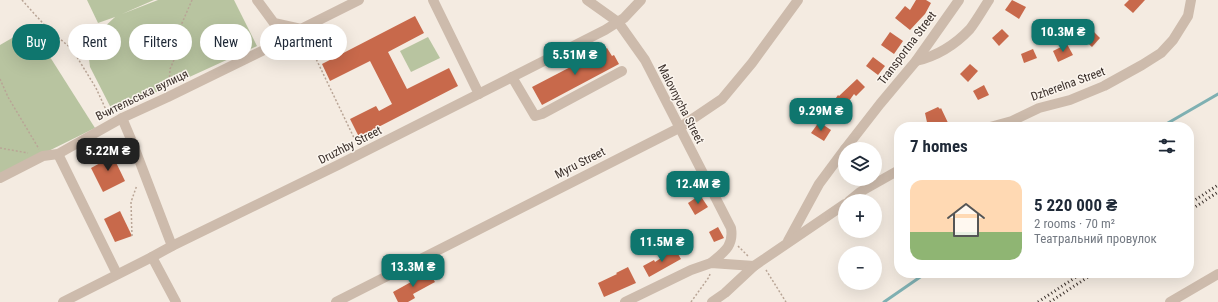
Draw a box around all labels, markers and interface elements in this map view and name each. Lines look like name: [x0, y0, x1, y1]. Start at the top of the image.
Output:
street label: Transportna Street: [875, 8, 939, 87]
pin: 10.3M ₴: [1026, 19, 1100, 53]
chip: Buy: [12, 24, 60, 60]
chip: Rent: [68, 24, 121, 60]
chip: Filters: [129, 24, 192, 60]
chip: New: [200, 24, 252, 60]
chip: Apartment: [260, 24, 347, 60]
text: 10.3M ₴: [1040, 24, 1086, 39]
pin: 5.51M ₴: [538, 42, 612, 76]
text: 5.51M ₴: [552, 47, 598, 62]
street label: Malovnycha Street: [655, 62, 707, 146]
street label: Dzherelna Street: [1029, 64, 1107, 104]
street label: Вчительська вулиця: [93, 67, 191, 123]
pin: 9.29M ₴: [784, 98, 858, 132]
text: 9.29M ₴: [798, 103, 844, 118]
street label: Druzhby Street: [316, 123, 384, 167]
icon: filters: [1156, 135, 1178, 157]
text: 7 homes: [910, 136, 968, 156]
pin: 5.22M ₴: [71, 138, 145, 172]
map controls: [838, 142, 882, 290]
button: layers: [838, 142, 882, 186]
text: 5.22M ₴: [85, 143, 131, 158]
street label: Myru Street: [553, 144, 608, 182]
pin: 12.4M ₴: [661, 171, 735, 205]
text: 12.4M ₴: [675, 176, 721, 191]
button: +: [838, 194, 882, 238]
text: 5 220 000 ₴: [1034, 195, 1117, 215]
icon: home: [942, 196, 990, 244]
text: 2 rooms · 70 m²: [1034, 216, 1115, 231]
pin: 11.5M ₴: [625, 229, 699, 263]
text: Театральний провулок: [1034, 231, 1157, 246]
text: 11.5M ₴: [639, 234, 685, 249]
button: −: [838, 246, 882, 290]
pin: 13.3M ₴: [376, 254, 450, 288]
text: 13.3M ₴: [390, 259, 436, 274]

